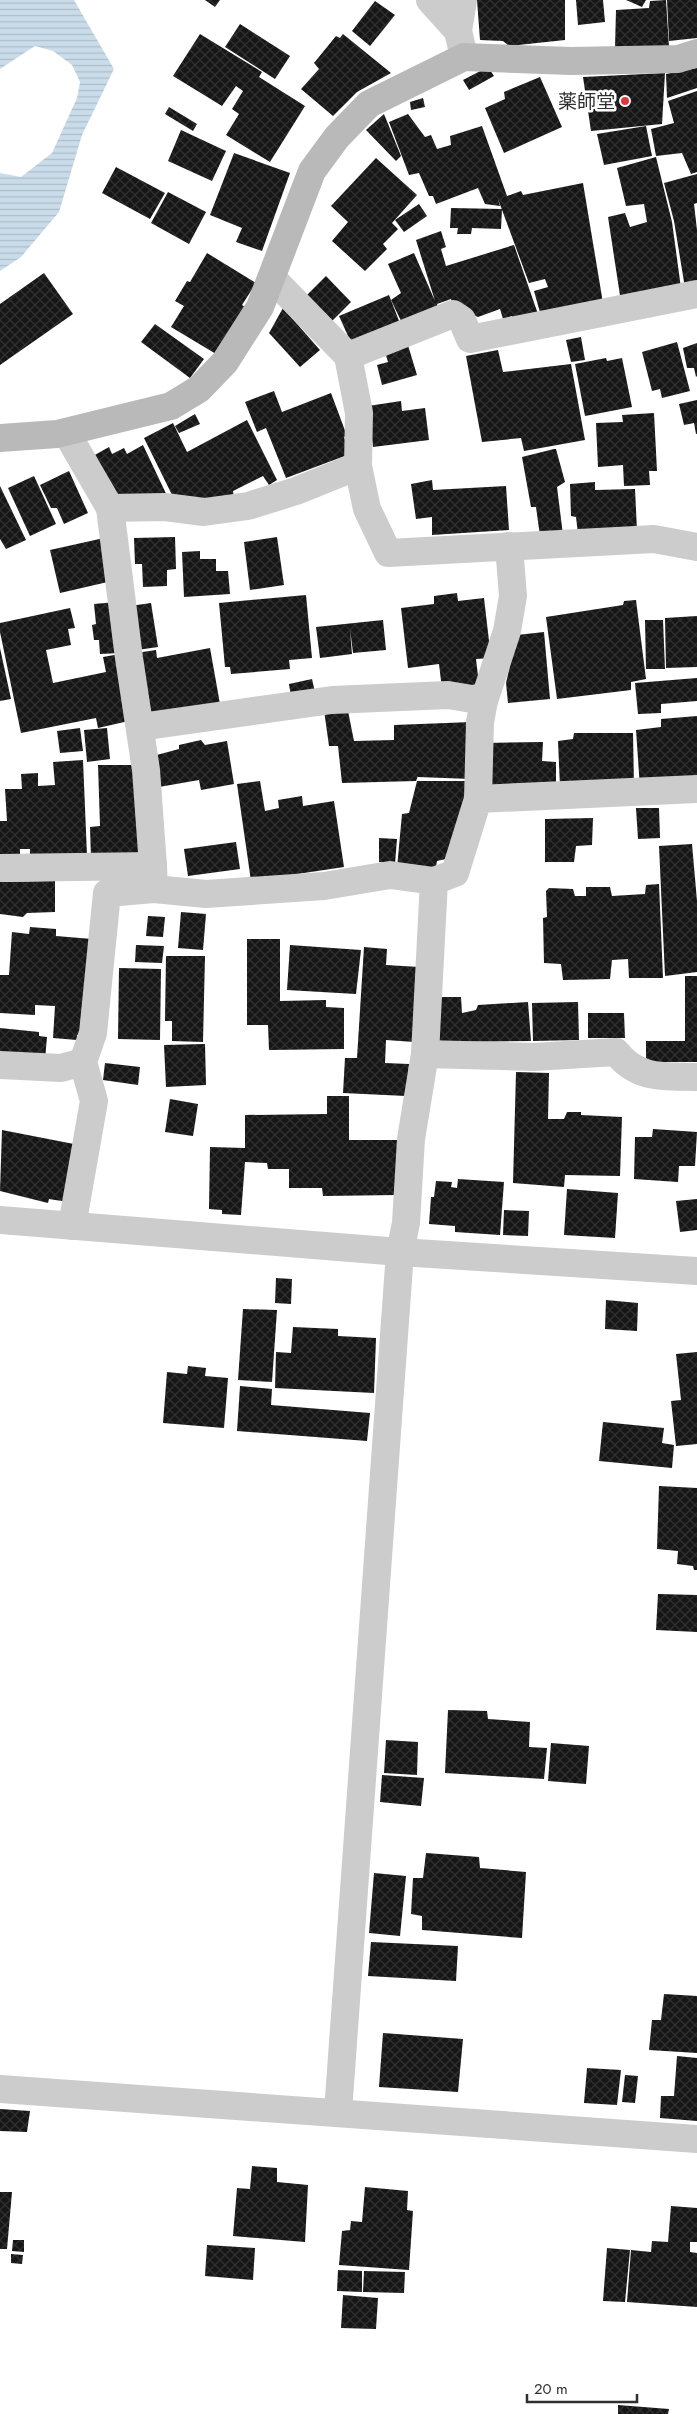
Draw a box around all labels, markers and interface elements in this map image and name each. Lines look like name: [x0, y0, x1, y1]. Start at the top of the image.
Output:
place label: 薬師堂: [558, 88, 615, 115]
marker: 薬師堂: [619, 95, 631, 107]
scale bar: [527, 2372, 637, 2404]
text: 20 m: [534, 2378, 568, 2400]

